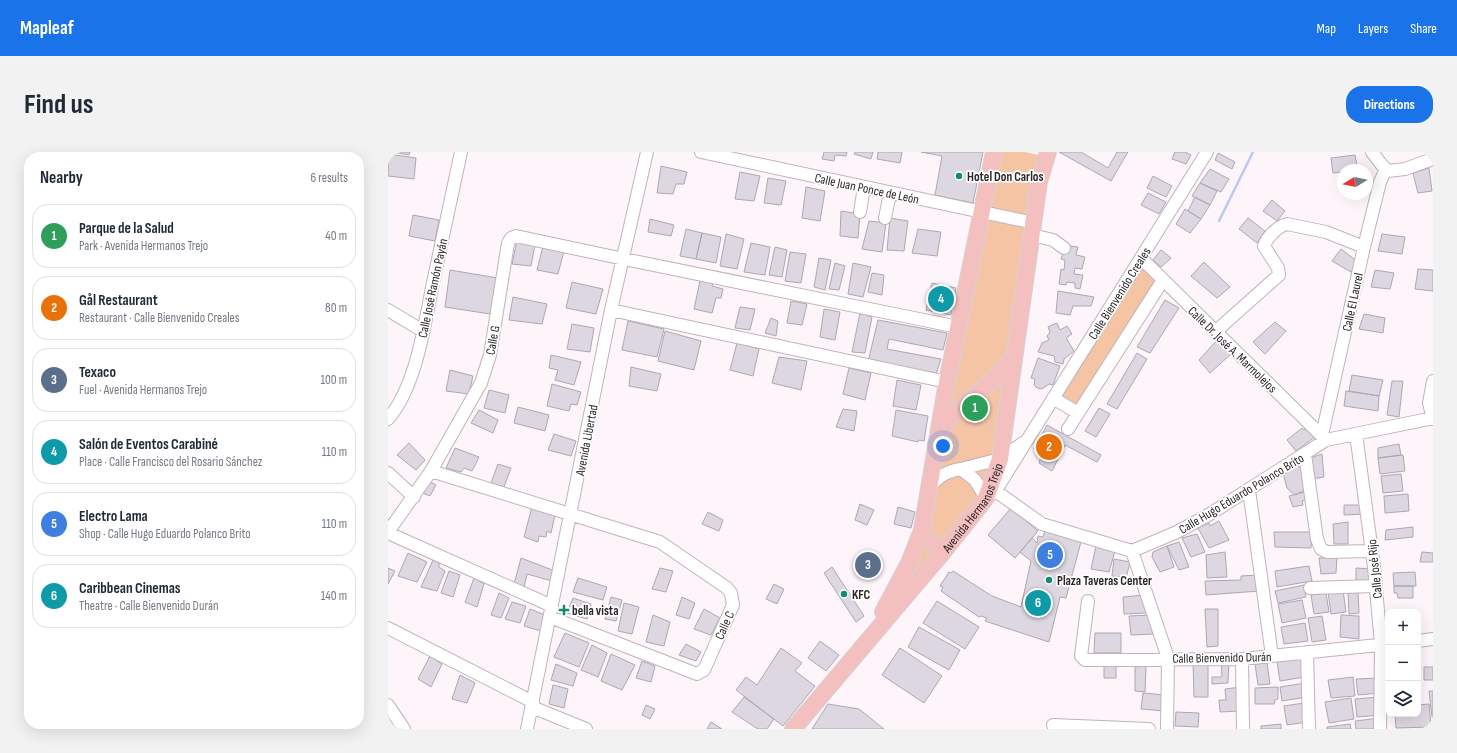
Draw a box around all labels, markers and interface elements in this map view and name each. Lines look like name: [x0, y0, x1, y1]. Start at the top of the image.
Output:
text: Mapleaf: [20, 17, 74, 40]
text: Map: [1316, 20, 1336, 37]
text: Layers: [1358, 20, 1388, 37]
text: Share: [1410, 20, 1437, 37]
button: Directions: [1346, 86, 1433, 123]
text: Find us: [24, 88, 93, 121]
north arrow: [1337, 164, 1373, 200]
text: Nearby: [40, 168, 83, 188]
place label: Hotel Don Carlos: [967, 169, 1043, 185]
text: 6 results: [310, 170, 348, 186]
street label: Calle Juan Ponce de León: [813, 170, 920, 208]
marker: Hotel Don Carlos: [954, 171, 964, 181]
text: Parque de la Salud: [79, 219, 174, 238]
text: 1: [51, 228, 57, 244]
text: 40 m: [325, 228, 347, 244]
street label: Calle José Ramón Payán: [415, 237, 451, 339]
text: Park · Avenida Hermanos Trejo: [79, 238, 208, 254]
street label: Calle Bienvenido Creales: [1085, 244, 1155, 343]
street label: Calle El Laurel: [1339, 271, 1367, 333]
pin: 4: [928, 284, 954, 314]
text: Gål Restaurant: [79, 291, 158, 310]
text: 2: [51, 300, 57, 316]
text: 80 m: [325, 300, 347, 316]
street label: Calle Dr. José A. Marmolejos: [1184, 303, 1280, 397]
text: Restaurant · Calle Bienvenido Creales: [79, 310, 239, 326]
street label: Calle G: [483, 324, 503, 356]
text: Texaco: [79, 363, 116, 382]
text: 3: [51, 372, 57, 388]
text: 100 m: [320, 372, 347, 388]
text: Fuel · Avenida Hermanos Trejo: [79, 382, 207, 398]
pin: 1: [962, 393, 988, 423]
street label: Avenida Libertad: [572, 403, 602, 478]
pin: 2: [1036, 432, 1062, 462]
text: Salón de Eventos Carabiné: [79, 435, 218, 454]
your location: [933, 436, 953, 456]
text: 4: [51, 444, 57, 460]
text: 110 m: [322, 444, 347, 460]
street label: Calle Hugo Eduardo Polanco Brito: [1176, 450, 1307, 538]
text: Place · Calle Francisco del Rosario Sánchez: [79, 454, 263, 470]
street label: Avenida Hermanos Trejo: [938, 461, 1007, 557]
text: Electro Lama: [79, 507, 148, 526]
text: 5: [51, 516, 57, 532]
text: 110 m: [322, 516, 347, 532]
text: Shop · Calle Hugo Eduardo Polanco Brito: [79, 526, 251, 542]
street label: Calle José Rijo: [1364, 539, 1386, 599]
pin: 5: [1037, 540, 1063, 570]
pin: 3: [855, 550, 881, 580]
place label: Plaza Taveras Center: [1057, 573, 1152, 589]
marker: Plaza Taveras Center: [1044, 575, 1054, 585]
text: Caribbean Cinemas: [79, 579, 181, 598]
place label: KFC: [852, 587, 871, 603]
text: 6: [51, 588, 57, 604]
text: 140 m: [321, 588, 347, 604]
pin: 6: [1025, 588, 1051, 618]
marker: KFC: [839, 589, 849, 599]
text: Theatre · Calle Bienvenido Durán: [79, 598, 219, 614]
place label: bella vista: [572, 603, 618, 619]
marker: bella vista: [559, 605, 569, 615]
street label: Calle C: [712, 609, 738, 642]
map controls: [1385, 609, 1421, 717]
button: +: [1385, 609, 1421, 645]
button: −: [1385, 645, 1421, 681]
street label: Calle Bienvenido Durán: [1172, 649, 1272, 667]
button: layers: [1385, 681, 1421, 717]

